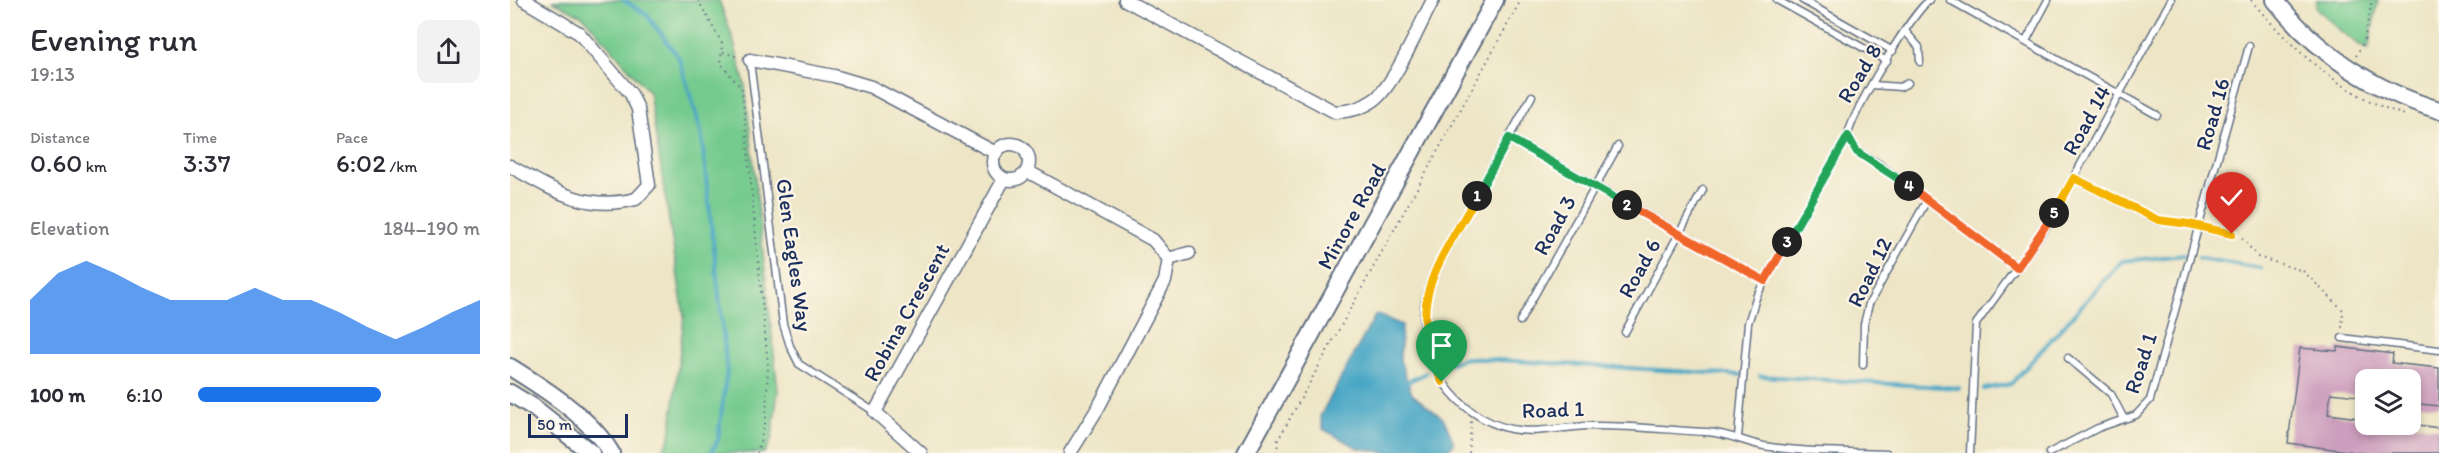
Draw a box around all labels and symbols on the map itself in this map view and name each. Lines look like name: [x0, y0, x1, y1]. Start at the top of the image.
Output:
street label: Road 8: [1831, 39, 1888, 108]
street label: Road 16: [2189, 75, 2236, 154]
street label: Road 14: [2056, 81, 2117, 160]
street label: Minore Road: [1311, 158, 1392, 274]
pin: 4: [1894, 171, 1924, 201]
pin: [2206, 172, 2257, 234]
street label: Glen Eagles Way: [770, 177, 819, 334]
pin: 1: [1462, 181, 1492, 211]
pin: 2: [1612, 190, 1642, 220]
street label: Road 3: [1527, 191, 1582, 260]
pin: 5: [2039, 198, 2069, 228]
pin: 3: [1772, 227, 1802, 257]
street label: Road 12: [1841, 233, 1898, 311]
street label: Road 6: [1612, 234, 1667, 303]
street label: Robina Crescent: [857, 238, 956, 386]
pin: [1416, 320, 1467, 382]
street label: Road 1: [2118, 329, 2163, 397]
street label: Road 1: [1521, 395, 1585, 424]
scale bar: [528, 411, 628, 438]

